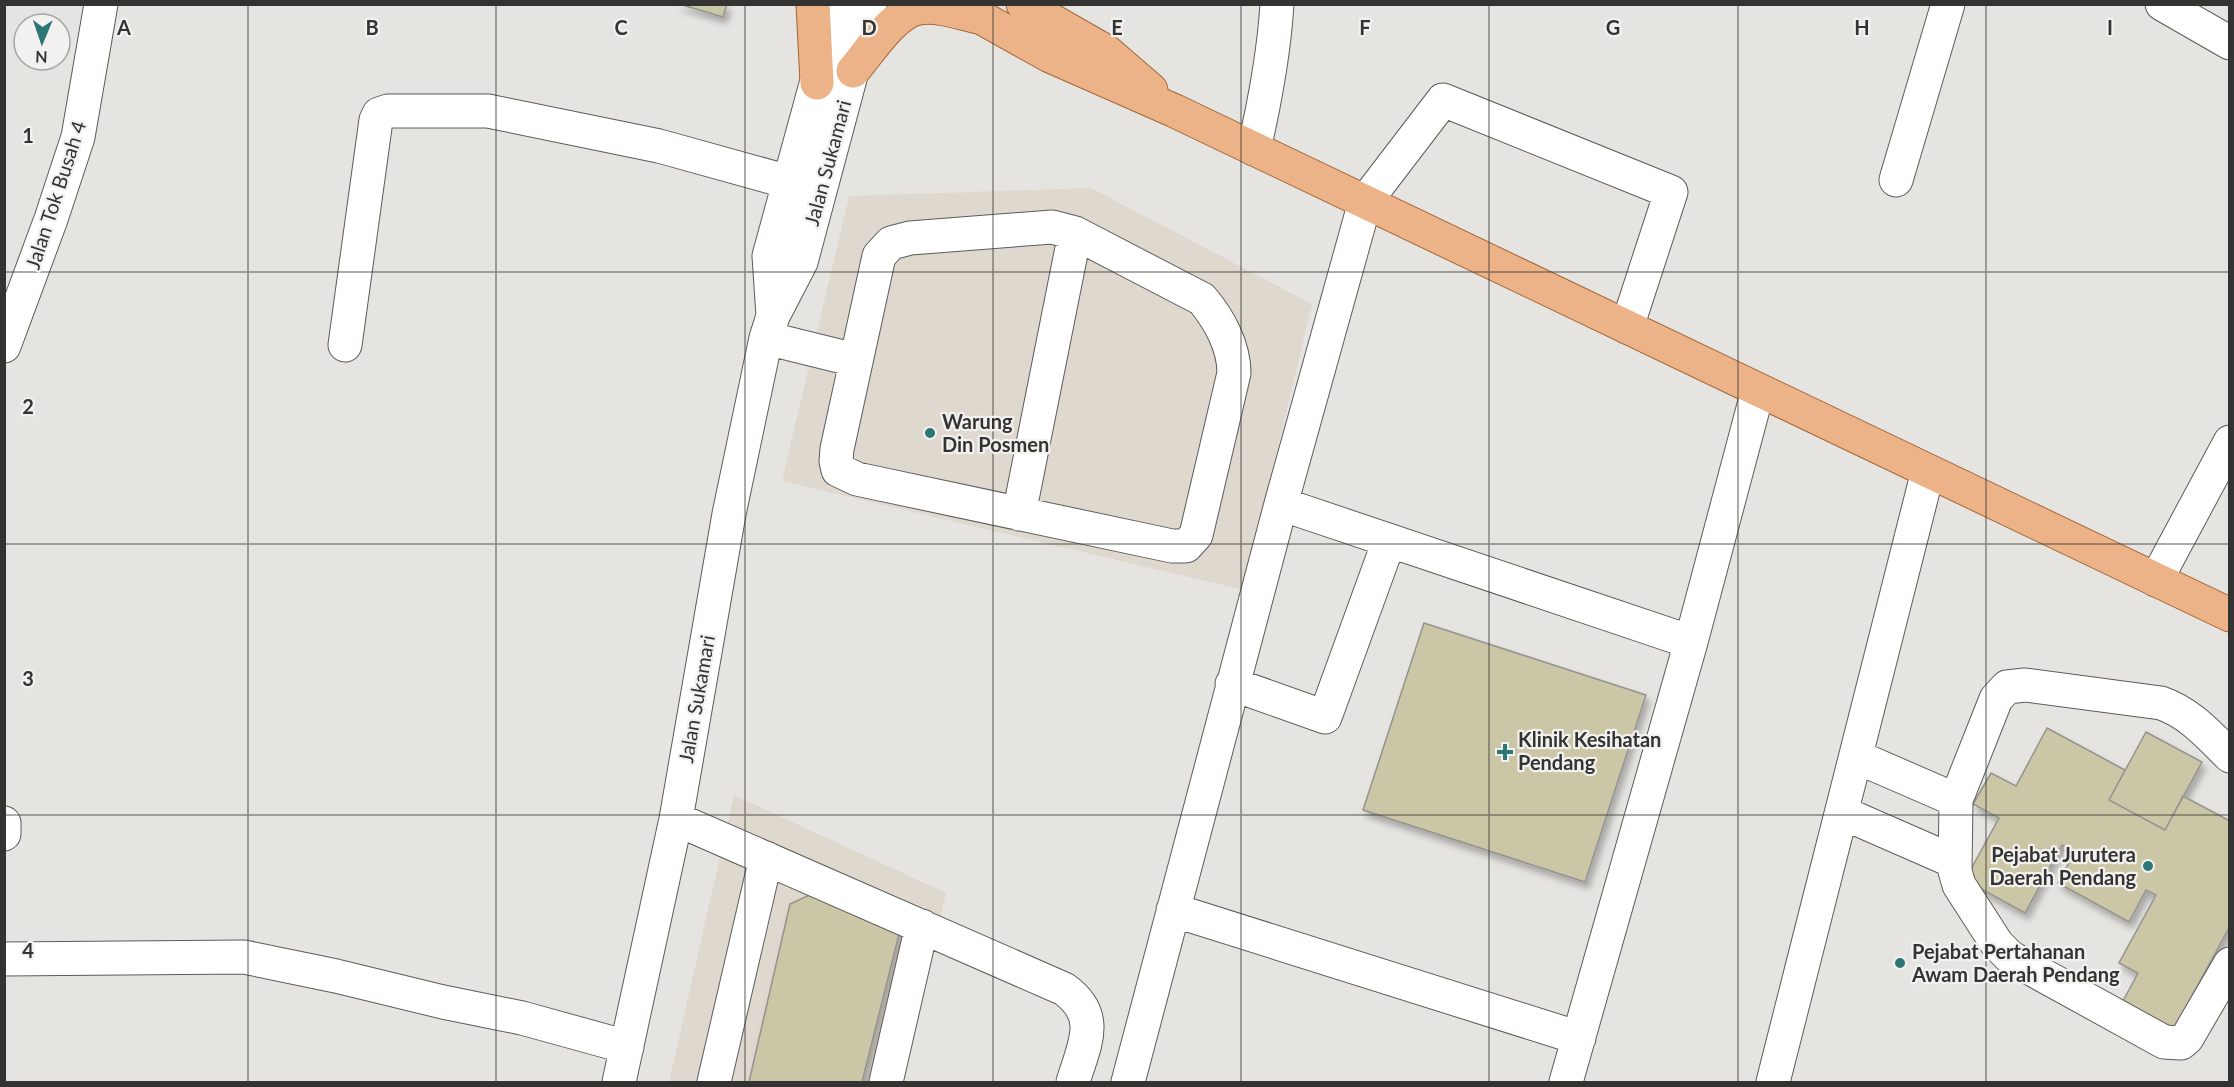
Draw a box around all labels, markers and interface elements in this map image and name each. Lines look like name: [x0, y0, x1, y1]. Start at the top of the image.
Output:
north arrow: [12, 12, 72, 72]
text: A: [116, 15, 131, 39]
text: B: [365, 15, 379, 39]
text: C: [614, 15, 628, 39]
text: D: [861, 15, 877, 39]
text: E: [1111, 15, 1123, 39]
text: F: [1359, 15, 1371, 39]
text: G: [1606, 15, 1620, 39]
text: H: [1854, 15, 1870, 39]
text: I: [2107, 15, 2113, 39]
text: N: [35, 48, 48, 67]
street label: Jalan Sukamari: [799, 97, 855, 228]
street label: Jalan Tok Busah 4: [20, 117, 90, 272]
text: 1: [22, 123, 34, 147]
text: 2: [22, 394, 34, 418]
place label: Warung Din Posmen: [942, 409, 1049, 456]
marker: Warung Din Posmen: [923, 426, 937, 440]
street label: Jalan Sukamari: [673, 633, 719, 765]
text: 3: [22, 666, 34, 690]
place label: Klinik Kesihatan Pendang: [1518, 727, 1661, 774]
marker: Klinik Kesihatan Pendang: [1496, 743, 1514, 761]
place label: Pejabat Jurutera Daerah Pendang: [1989, 842, 2136, 889]
marker: Pejabat Jurutera Daerah Pendang: [2141, 859, 2155, 873]
text: 4: [22, 938, 34, 962]
place label: Pejabat Pertahanan Awam Daerah Pendang: [1911, 939, 2120, 986]
marker: Pejabat Pertahanan Awam Daerah Pendang: [1893, 956, 1907, 970]

